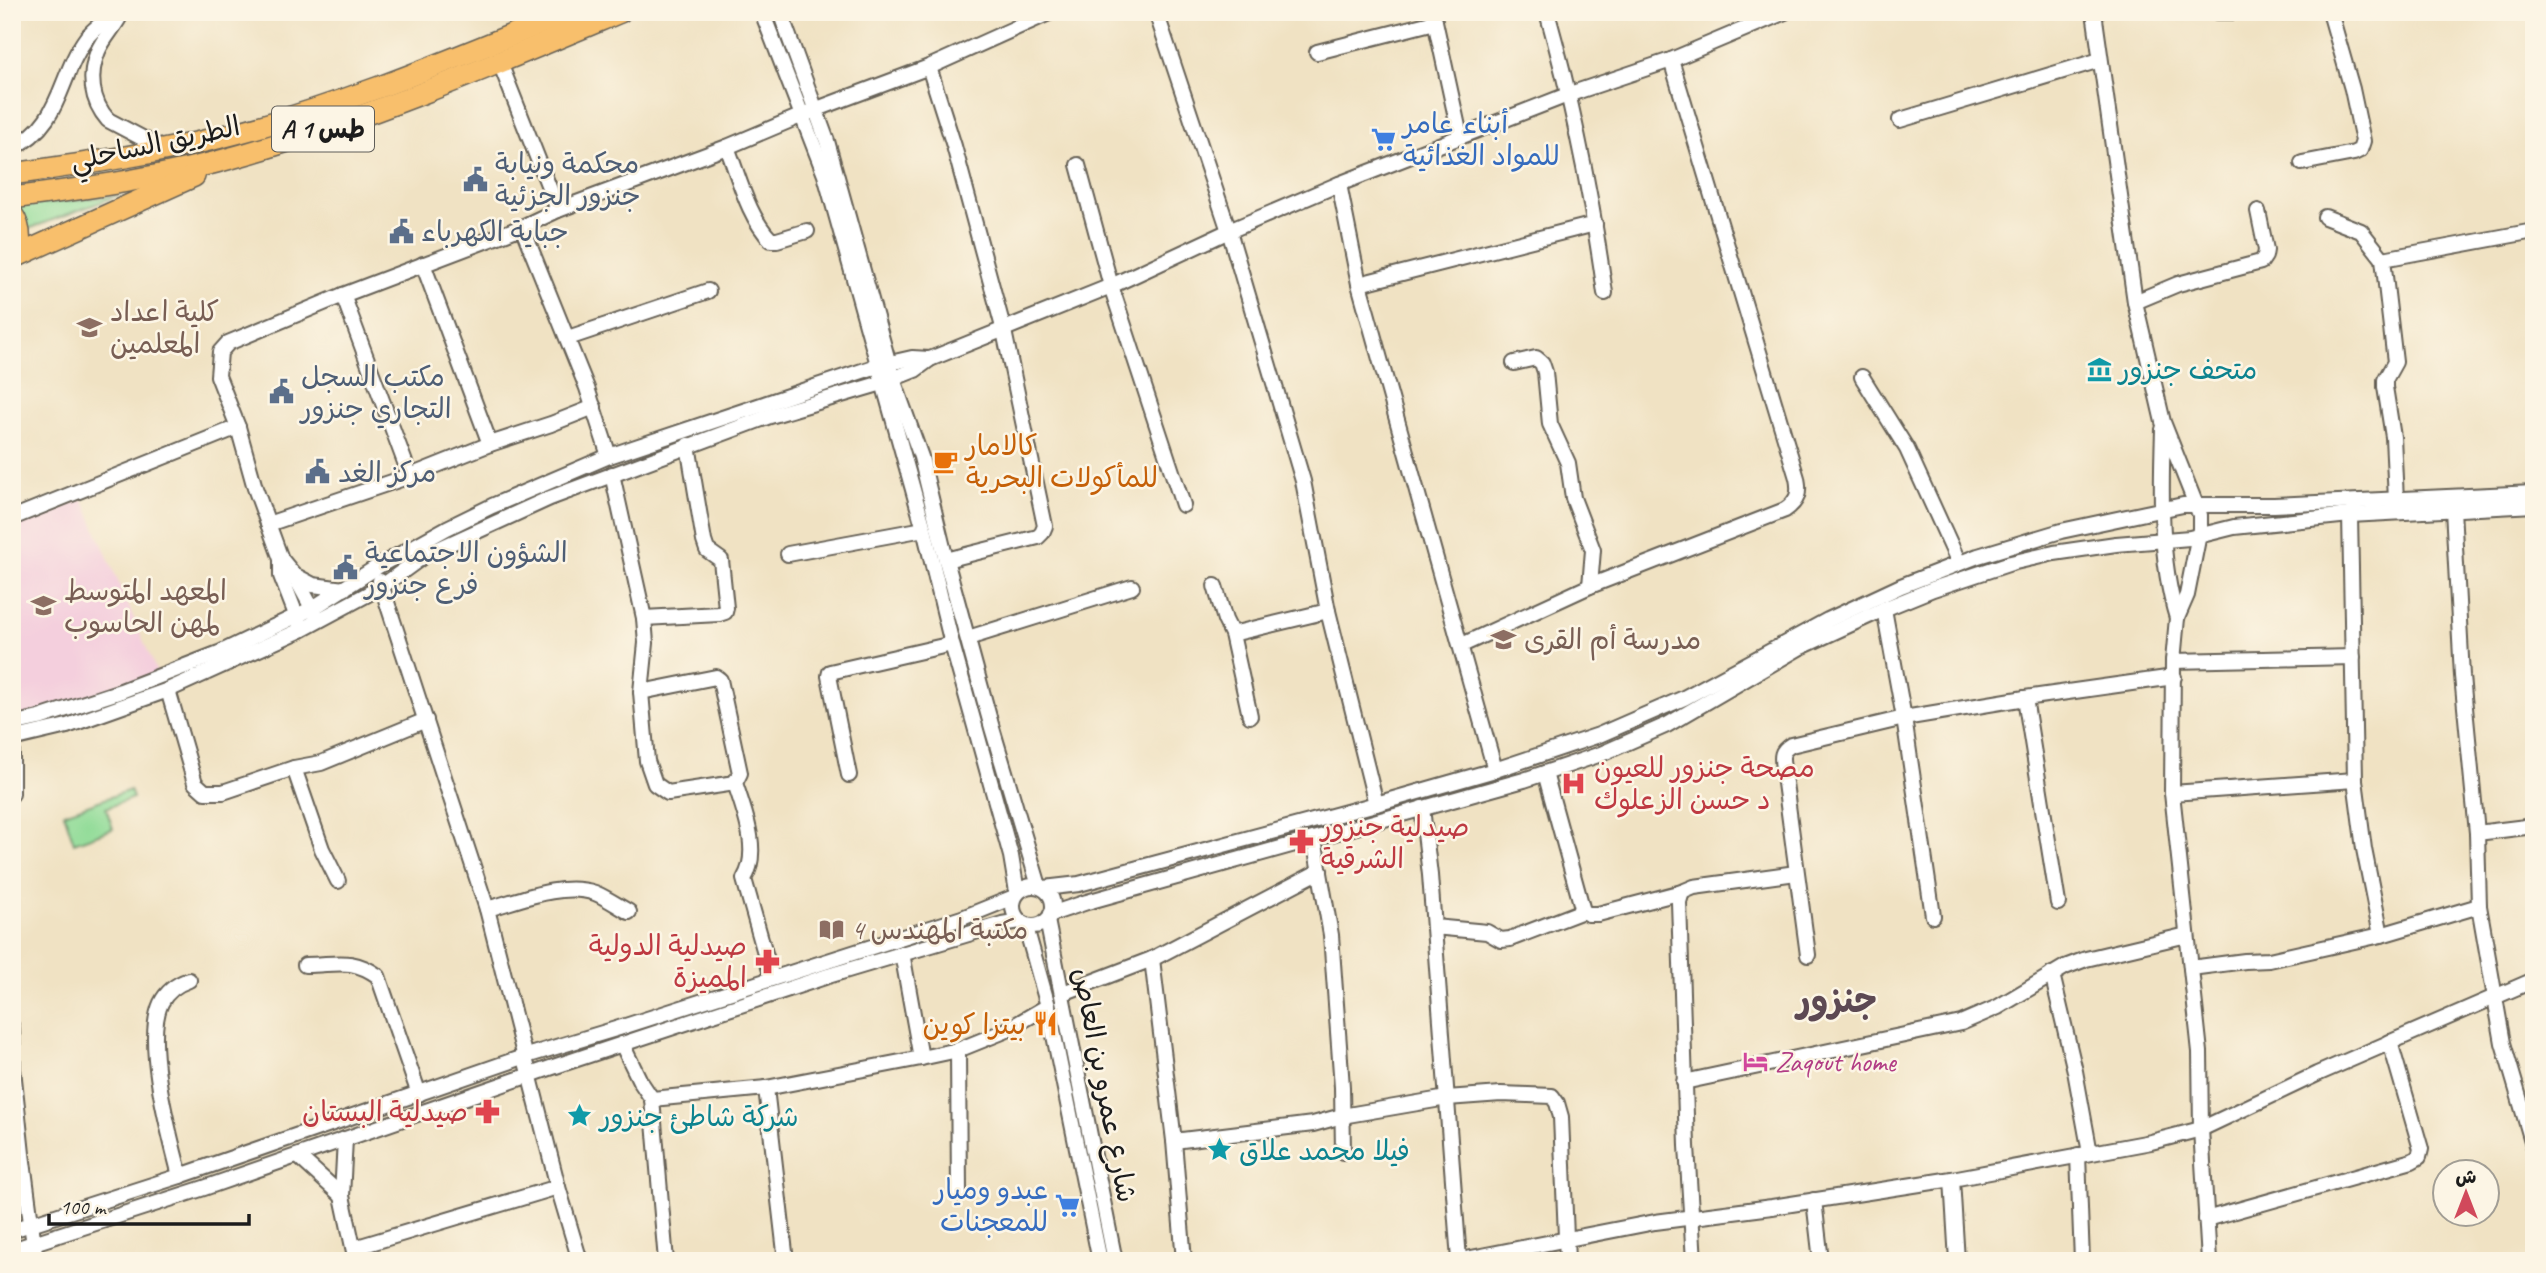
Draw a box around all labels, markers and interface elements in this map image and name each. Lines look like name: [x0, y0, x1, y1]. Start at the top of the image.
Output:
road number: A 1 طس: [272, 106, 374, 152]
place label: أبناء عامر للمواد الغذائية: [1401, 106, 1560, 173]
street label: الطريق الساحلي: [67, 108, 245, 185]
supermarket icon: أبناء عامر للمواد الغذائية: [1369, 125, 1397, 153]
place label: محكمة ونيابة جنزور الجزئية: [495, 146, 641, 213]
public building icon: محكمة ونيابة جنزور الجزئية: [461, 165, 489, 193]
place label: جباية الكهرباء: [421, 214, 569, 249]
public building icon: جباية الكهرباء: [387, 217, 415, 245]
place label: كلية اعداد المعلمين: [110, 294, 219, 361]
school or university icon: كلية اعداد المعلمين: [76, 313, 104, 341]
place label: متحف جنزور: [2117, 352, 2257, 387]
museum icon: متحف جنزور: [2085, 355, 2113, 383]
place label: مكتب السجل التجاري جنزور: [299, 359, 452, 429]
public building icon: مكتب السجل التجاري جنزور: [267, 378, 295, 406]
place label: كالامار للمأكولات البحرية: [964, 428, 1158, 495]
cafe icon: كالامار للمأكولات البحرية: [932, 447, 960, 475]
place label: مركز الغد: [338, 455, 436, 490]
public building icon: مركز الغد: [304, 458, 332, 486]
place label: الشؤون الاجتماعية فرع جنزور: [363, 535, 568, 604]
public building icon: الشؤون الاجتماعية فرع جنزور: [331, 554, 359, 582]
place label: المعهد المتوسط لمهن الحاسوب: [64, 573, 227, 640]
school or university icon: المعهد المتوسط لمهن الحاسوب: [30, 592, 58, 620]
place label: مدرسة أم القرى: [1524, 622, 1701, 661]
school or university icon: مدرسة أم القرى: [1490, 625, 1518, 653]
place label: مصحة جنزور للعيون د حسن الزعلوك: [1594, 750, 1815, 818]
hospital icon: مصحة جنزور للعيون د حسن الزعلوك: [1560, 769, 1588, 797]
place label: صيدلية جنزور الشرقية: [1319, 809, 1469, 876]
pharmacy icon: صيدلية جنزور الشرقية: [1287, 828, 1315, 856]
place label: مكتبة المهندس 4: [851, 912, 1028, 947]
library icon: مكتبة المهندس 4: [817, 915, 845, 943]
place label: صيدلية الدولية المميزة: [589, 928, 747, 995]
pharmacy icon: صيدلية الدولية المميزة: [753, 947, 781, 975]
street label: شارع عمرو بن العاص: [1063, 965, 1145, 1206]
district label: جنزور: [1794, 978, 1877, 1023]
place label: بيتزا كوين: [923, 1007, 1026, 1043]
restaurant icon: بيتزا كوين: [1032, 1010, 1060, 1038]
place label: Zaqout home: [1775, 1044, 1897, 1079]
hotel icon: Zaqout home: [1741, 1047, 1769, 1075]
place label: صيدلية البستان: [302, 1094, 468, 1129]
pharmacy icon: صيدلية البستان: [474, 1097, 502, 1125]
place label: شركة شاطئ جنزور: [598, 1099, 799, 1134]
place icon: شركة شاطئ جنزور: [566, 1102, 594, 1130]
place label: فيلا محمد علاق: [1239, 1133, 1410, 1168]
place icon: فيلا محمد علاق: [1205, 1136, 1233, 1164]
north arrow: [2430, 1158, 2500, 1228]
text: ش: [2456, 1165, 2477, 1189]
place label: عبدو وميار للمعجنات: [933, 1172, 1048, 1239]
scale bar: [49, 1182, 248, 1226]
supermarket icon: عبدو وميار للمعجنات: [1054, 1191, 1082, 1219]
text: 100 m: [60, 1194, 107, 1220]

